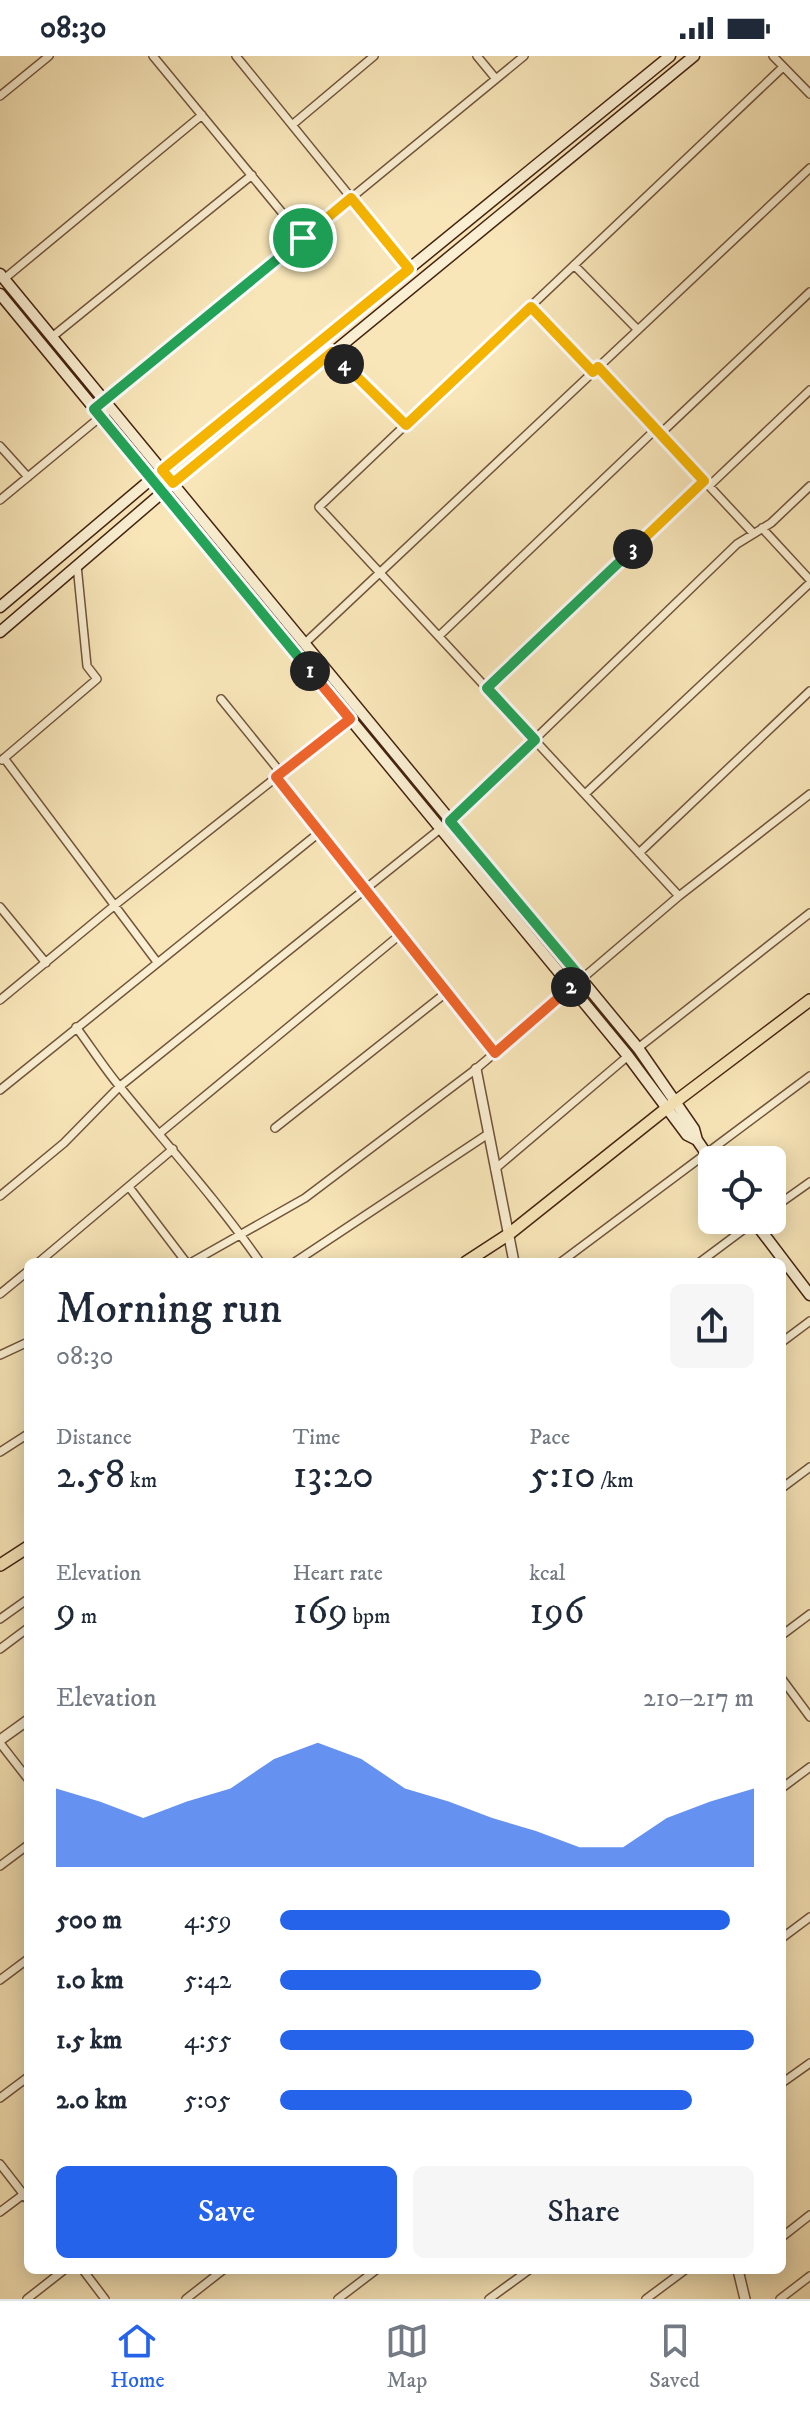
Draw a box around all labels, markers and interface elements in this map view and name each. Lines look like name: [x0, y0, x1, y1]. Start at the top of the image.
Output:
text: 08:30: [40, 10, 106, 47]
pin: [269, 204, 337, 272]
icon: arrive: [281, 216, 325, 260]
pin: 4: [324, 344, 364, 384]
text: 4: [338, 350, 350, 377]
pin: 3: [613, 529, 653, 569]
text: 3: [629, 535, 637, 562]
pin: 1: [290, 651, 330, 691]
text: 1: [306, 657, 314, 684]
pin: 2: [551, 967, 591, 1007]
text: 2: [566, 973, 576, 1000]
map controls: [698, 1146, 786, 1234]
button: locate: [698, 1146, 786, 1234]
text: Morning run: [56, 1282, 282, 1337]
button: share: [670, 1284, 754, 1368]
text: 08:30: [56, 1340, 113, 1373]
text: Distance: [56, 1424, 132, 1451]
text: Time: [293, 1424, 340, 1451]
text: Pace: [529, 1424, 570, 1451]
text: 2.58: [56, 1451, 125, 1501]
text: 13:20: [293, 1451, 374, 1501]
text: 5:10: [529, 1451, 596, 1501]
text: km: [125, 1467, 157, 1494]
text: /km: [596, 1467, 634, 1494]
text: Elevation: [56, 1560, 141, 1587]
text: Heart rate: [293, 1560, 383, 1587]
text: kcal: [529, 1560, 565, 1587]
text: 9: [56, 1587, 76, 1637]
text: 169: [293, 1587, 348, 1637]
text: 196: [529, 1587, 585, 1637]
text: m: [76, 1603, 97, 1630]
text: bpm: [348, 1603, 391, 1630]
text: Elevation: [56, 1682, 157, 1715]
text: 210–217 m: [643, 1682, 754, 1715]
text: 500 m: [56, 1904, 122, 1937]
text: 4:59: [184, 1904, 232, 1937]
text: 1.0 km: [56, 1964, 124, 1997]
text: 5:42: [184, 1964, 231, 1997]
text: 1.5 km: [56, 2024, 122, 2057]
text: 4:55: [184, 2024, 232, 2057]
text: 2.0 km: [56, 2084, 127, 2117]
text: 5:05: [184, 2084, 231, 2117]
button: Save: [56, 2166, 397, 2258]
button: Share: [413, 2166, 754, 2258]
tab: Home: [110, 2319, 165, 2394]
tab: Map: [385, 2319, 429, 2394]
tab: Saved: [649, 2319, 700, 2394]

